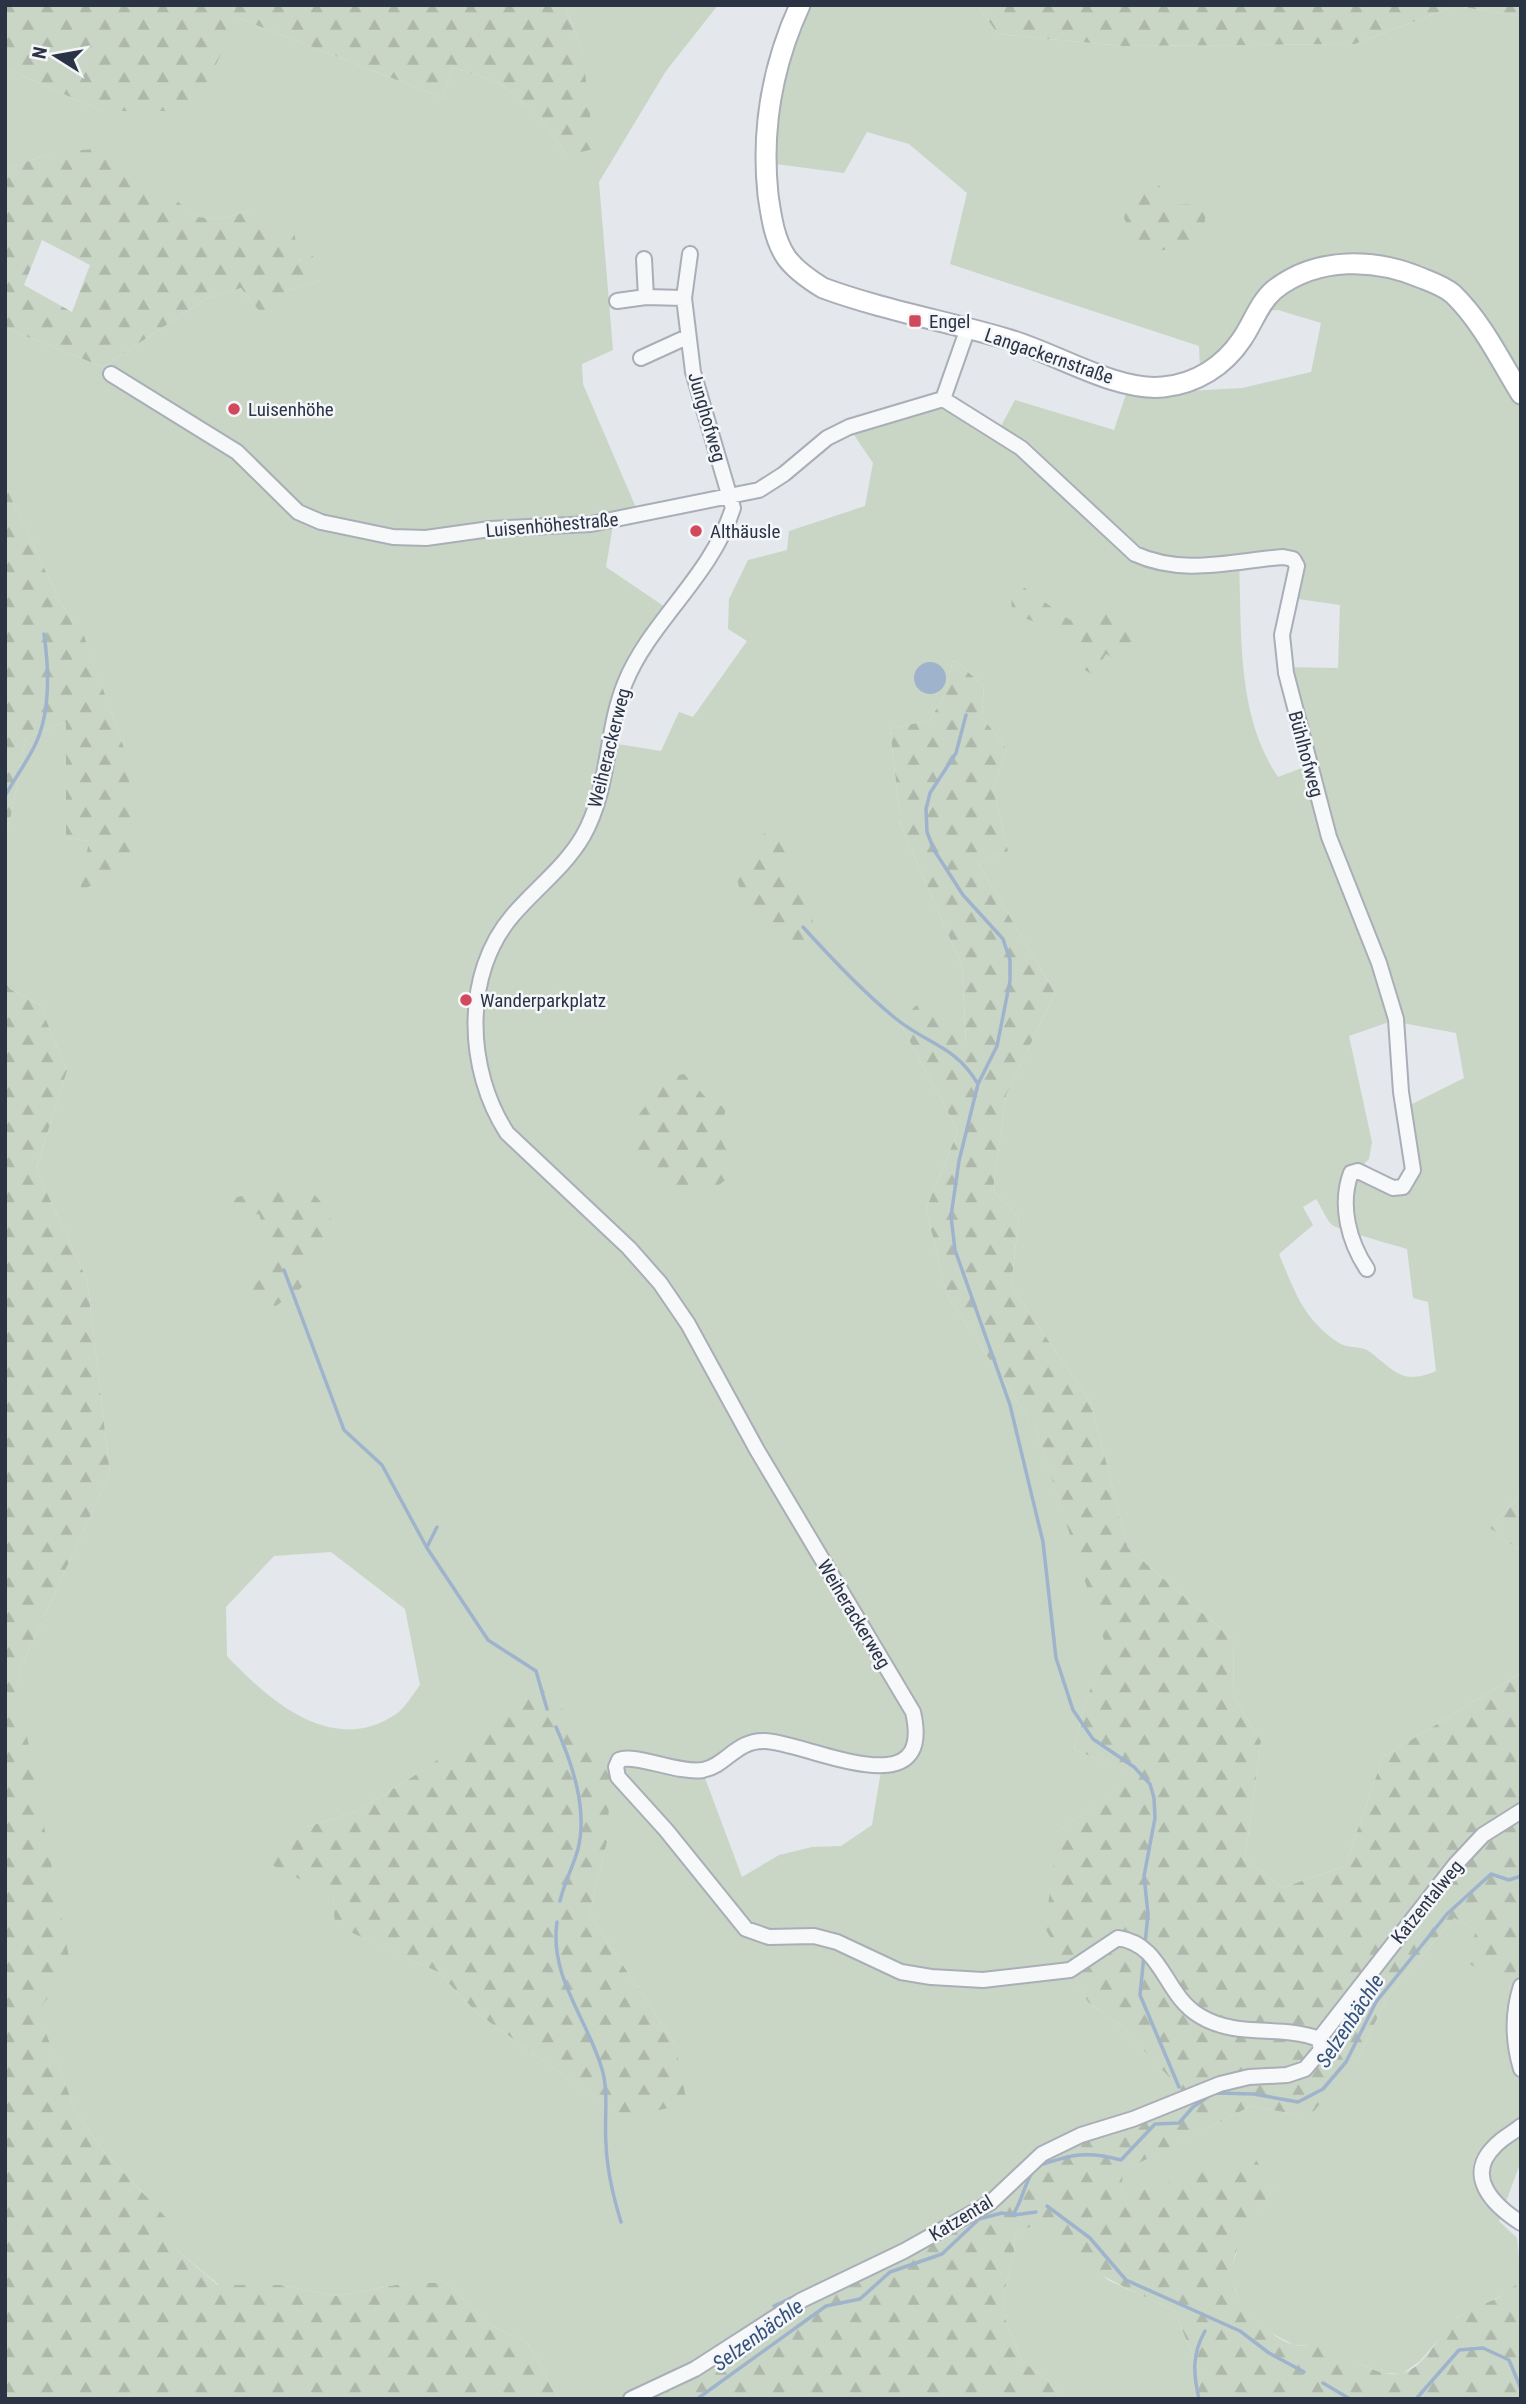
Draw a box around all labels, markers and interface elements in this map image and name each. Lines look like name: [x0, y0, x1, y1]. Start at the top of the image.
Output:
north arrow: [21, 21, 91, 91]
text: N: [27, 45, 52, 61]
place label: Engel: [929, 310, 970, 333]
marker: Engel: [907, 313, 923, 329]
street label: Langackernstraße: [982, 323, 1116, 389]
street label: Junghofweg: [683, 369, 731, 465]
place label: Luisenhöhe: [248, 398, 334, 421]
marker: Luisenhöhe: [226, 401, 242, 417]
street label: Luisenhöhestraße: [485, 508, 620, 542]
place label: Althäusle: [710, 520, 780, 543]
marker: Althäusle: [688, 523, 704, 539]
street label: Weiherackerweg: [583, 686, 635, 810]
street label: Bühlhofweg: [1283, 708, 1329, 800]
place label: Wanderparkplatz: [480, 989, 606, 1012]
marker: Wanderparkplatz: [458, 992, 474, 1008]
street label: Weiherackerweg: [813, 1555, 895, 1673]
street label: Katzentalweg: [1386, 1855, 1468, 1949]
water label: Selzenbächle: [1311, 1970, 1389, 2072]
street label: Katzental: [925, 2190, 997, 2246]
water label: Selzenbächle: [708, 2294, 808, 2376]

